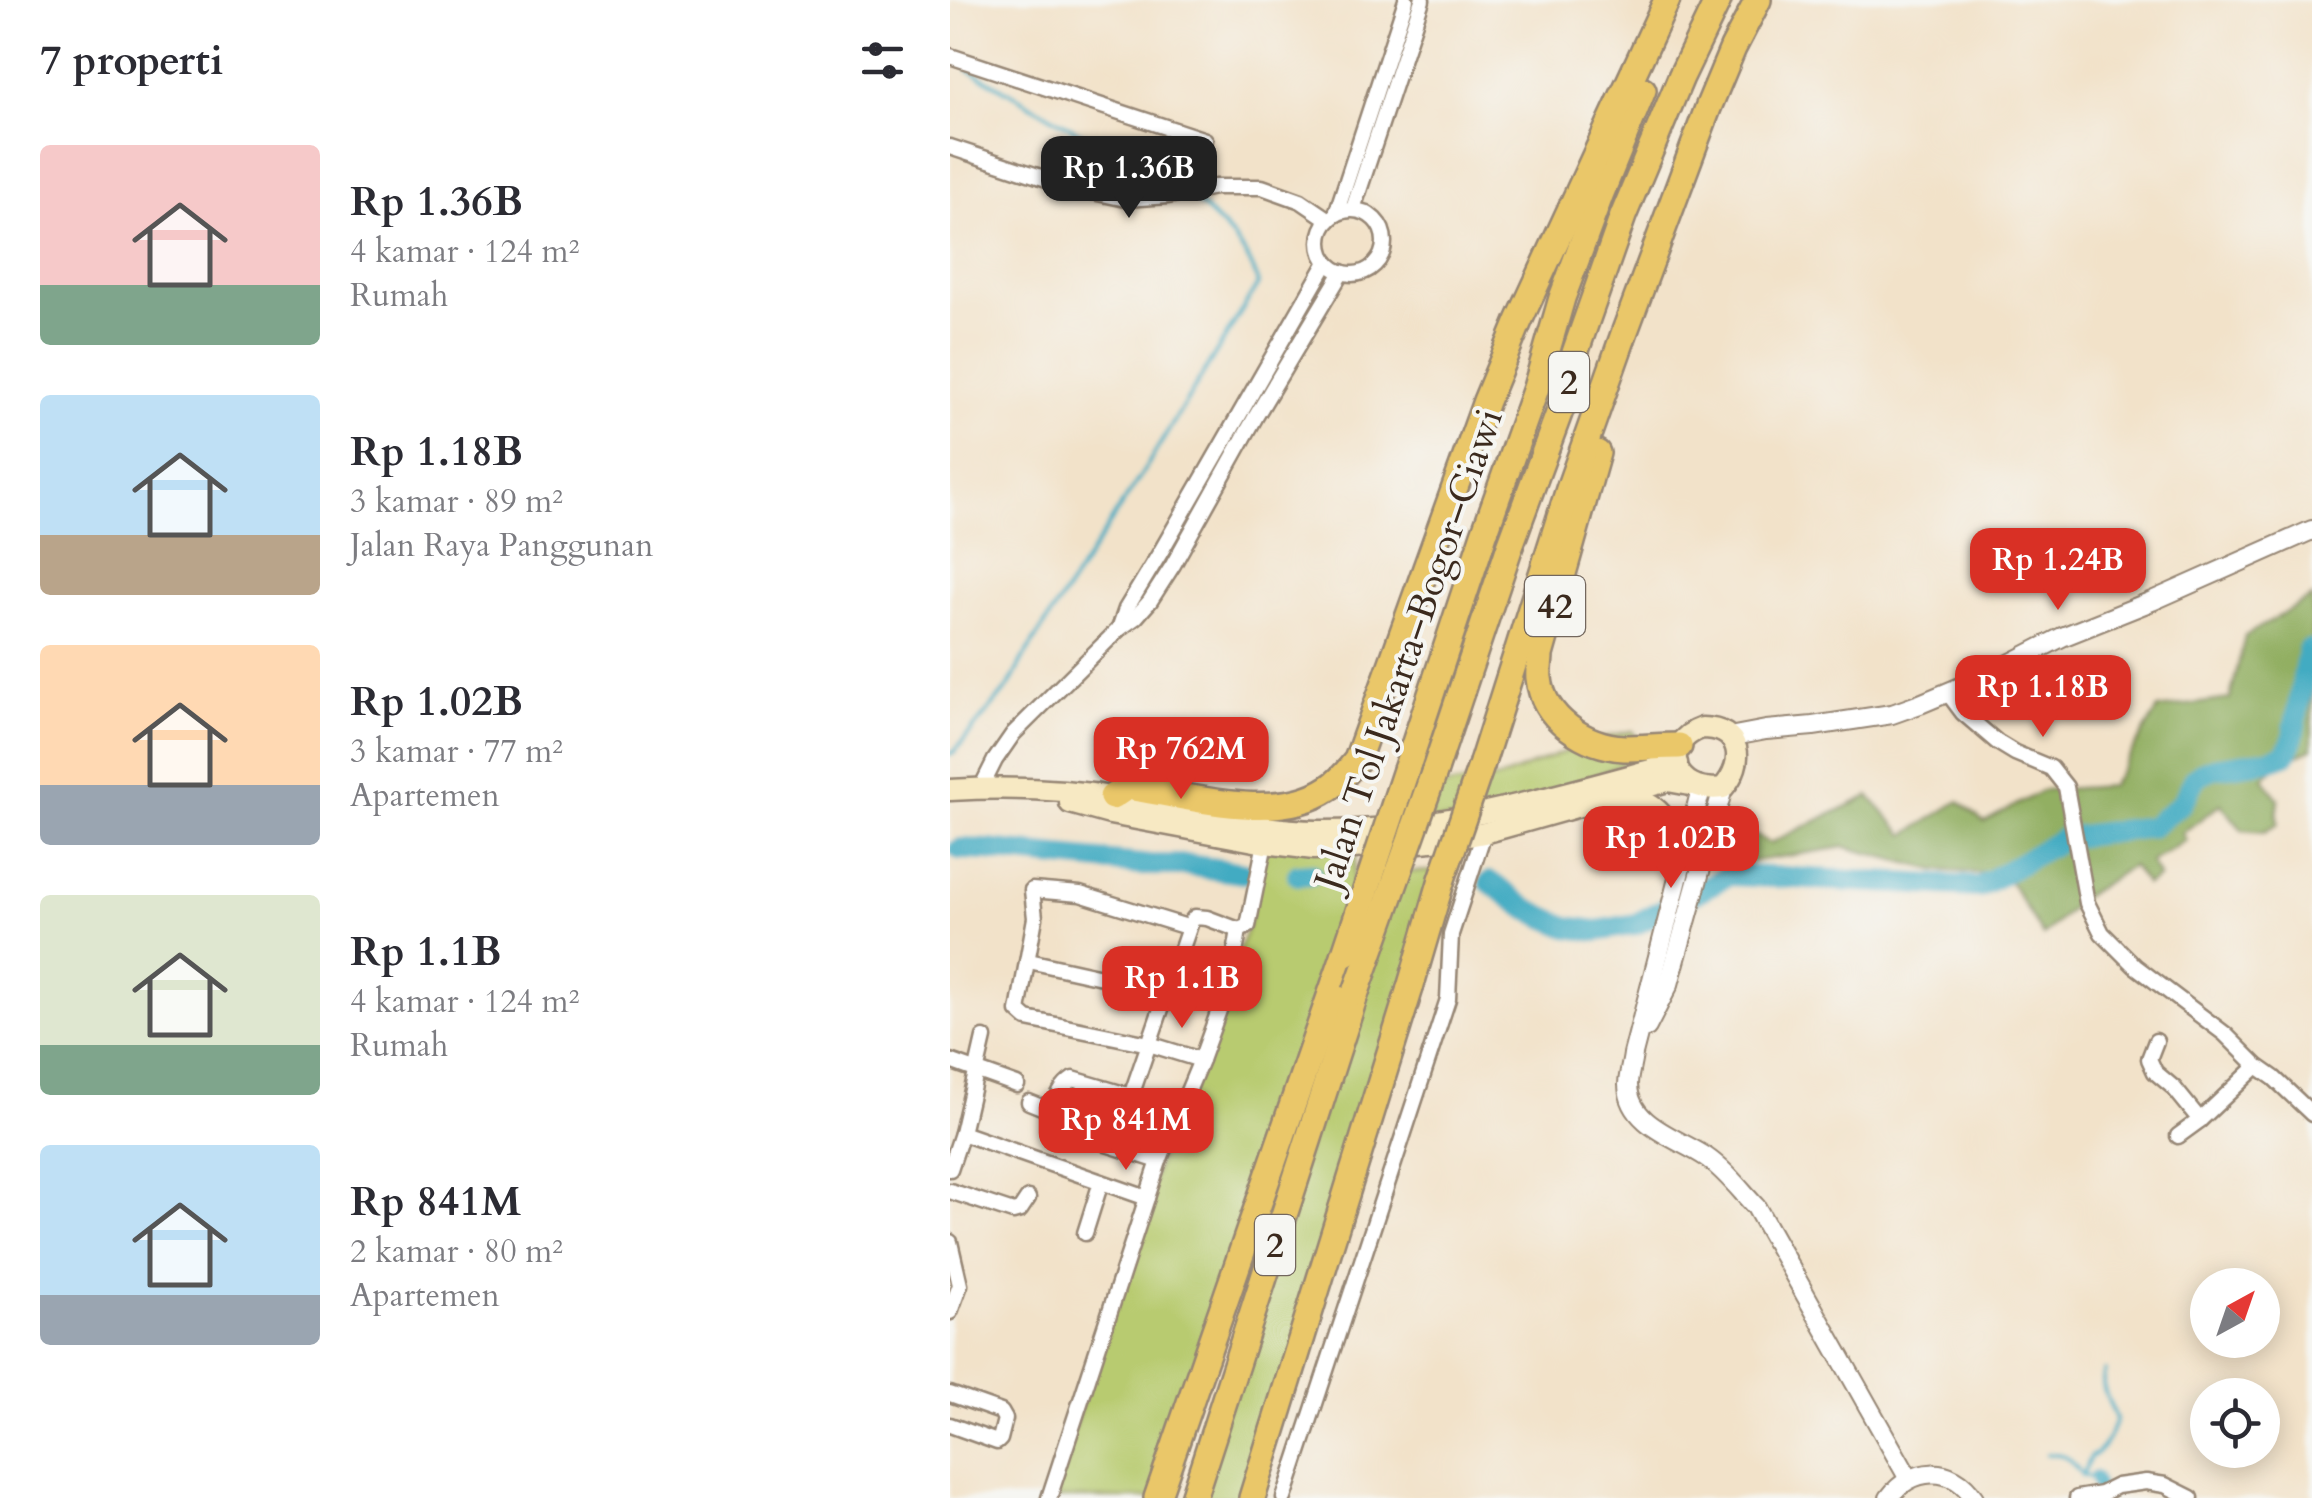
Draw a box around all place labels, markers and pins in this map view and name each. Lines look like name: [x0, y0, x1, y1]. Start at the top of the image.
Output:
pin: Rp 1.36B: [1026, 136, 1232, 221]
pin: Rp 1.24B: [1955, 528, 2161, 613]
pin: Rp 1.18B: [1940, 655, 2146, 740]
pin: Rp 762M: [1089, 717, 1273, 802]
pin: Rp 1.02B: [1568, 806, 1774, 891]
pin: Rp 1.1B: [1090, 946, 1274, 1031]
pin: Rp 841M: [1034, 1088, 1218, 1173]

